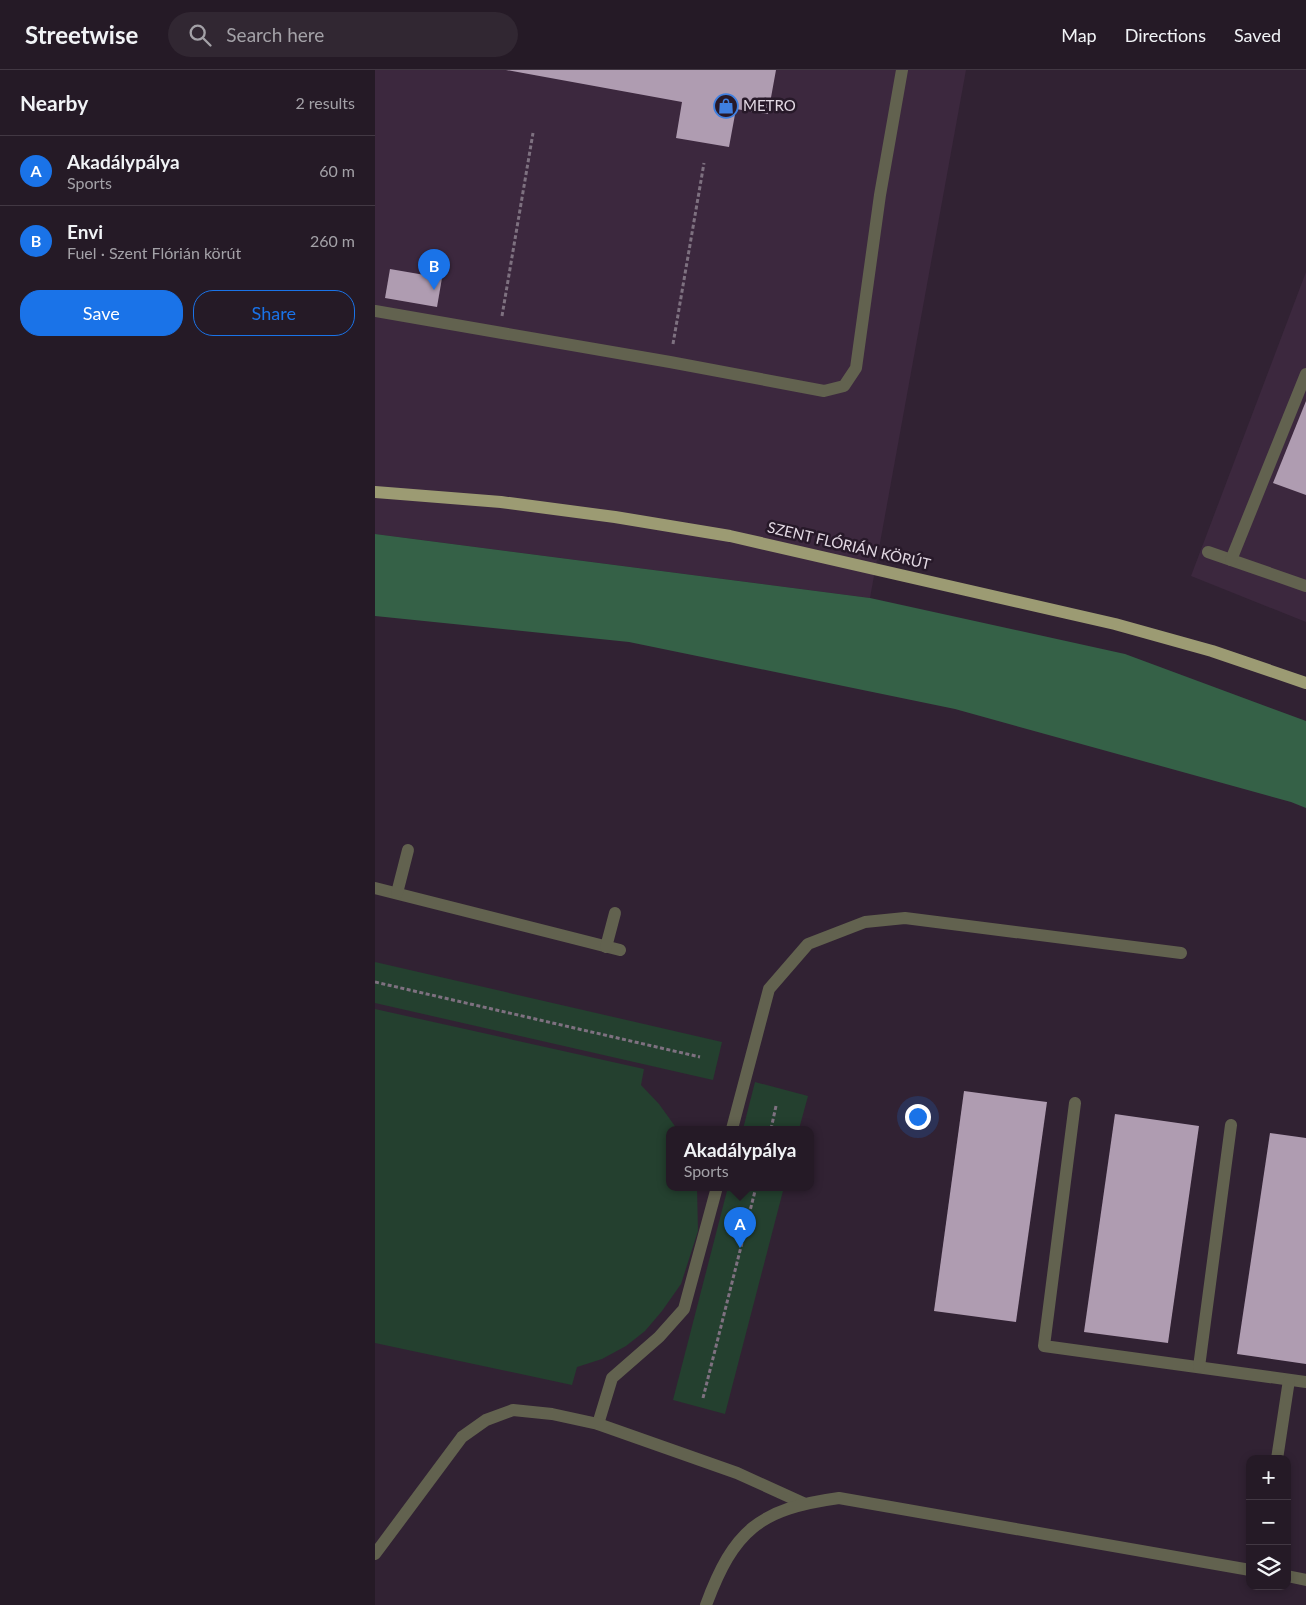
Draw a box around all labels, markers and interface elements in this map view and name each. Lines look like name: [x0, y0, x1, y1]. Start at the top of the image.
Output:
search box: [168, 12, 518, 57]
text: Streetwise: [25, 20, 138, 49]
icon: search: [186, 21, 214, 49]
text: Search here: [226, 23, 324, 46]
text: Map: [1061, 24, 1097, 46]
text: Directions: [1125, 24, 1206, 46]
text: Saved: [1234, 24, 1281, 46]
text: Nearby: [20, 90, 88, 115]
text: 2 results: [295, 93, 355, 112]
shop icon: METRO: [713, 93, 739, 119]
place label: METRO: [743, 96, 796, 114]
text: Akadálypálya: [67, 150, 180, 173]
text: A: [30, 161, 42, 180]
text: 60 m: [319, 161, 355, 180]
text: Sports: [67, 173, 112, 192]
text: Envi: [67, 220, 103, 243]
text: B: [31, 231, 41, 250]
text: 260 m: [310, 231, 355, 250]
text: Fuel · Szent Flórián körút: [67, 243, 241, 262]
pin: B: [418, 249, 450, 290]
button: Save: [20, 290, 183, 336]
button: Share: [193, 290, 355, 336]
street label: SZENT FLÓRIÁN KÖRÚT: [766, 517, 933, 573]
your location: [905, 1104, 931, 1130]
popup: [666, 1126, 814, 1191]
text: Akadálypálya: [684, 1138, 796, 1161]
text: Sports: [684, 1161, 729, 1180]
pin: A: [724, 1207, 756, 1248]
map controls: [1246, 1455, 1291, 1590]
button: +: [1246, 1455, 1291, 1500]
button: −: [1246, 1500, 1291, 1545]
button: layers: [1246, 1545, 1291, 1590]

